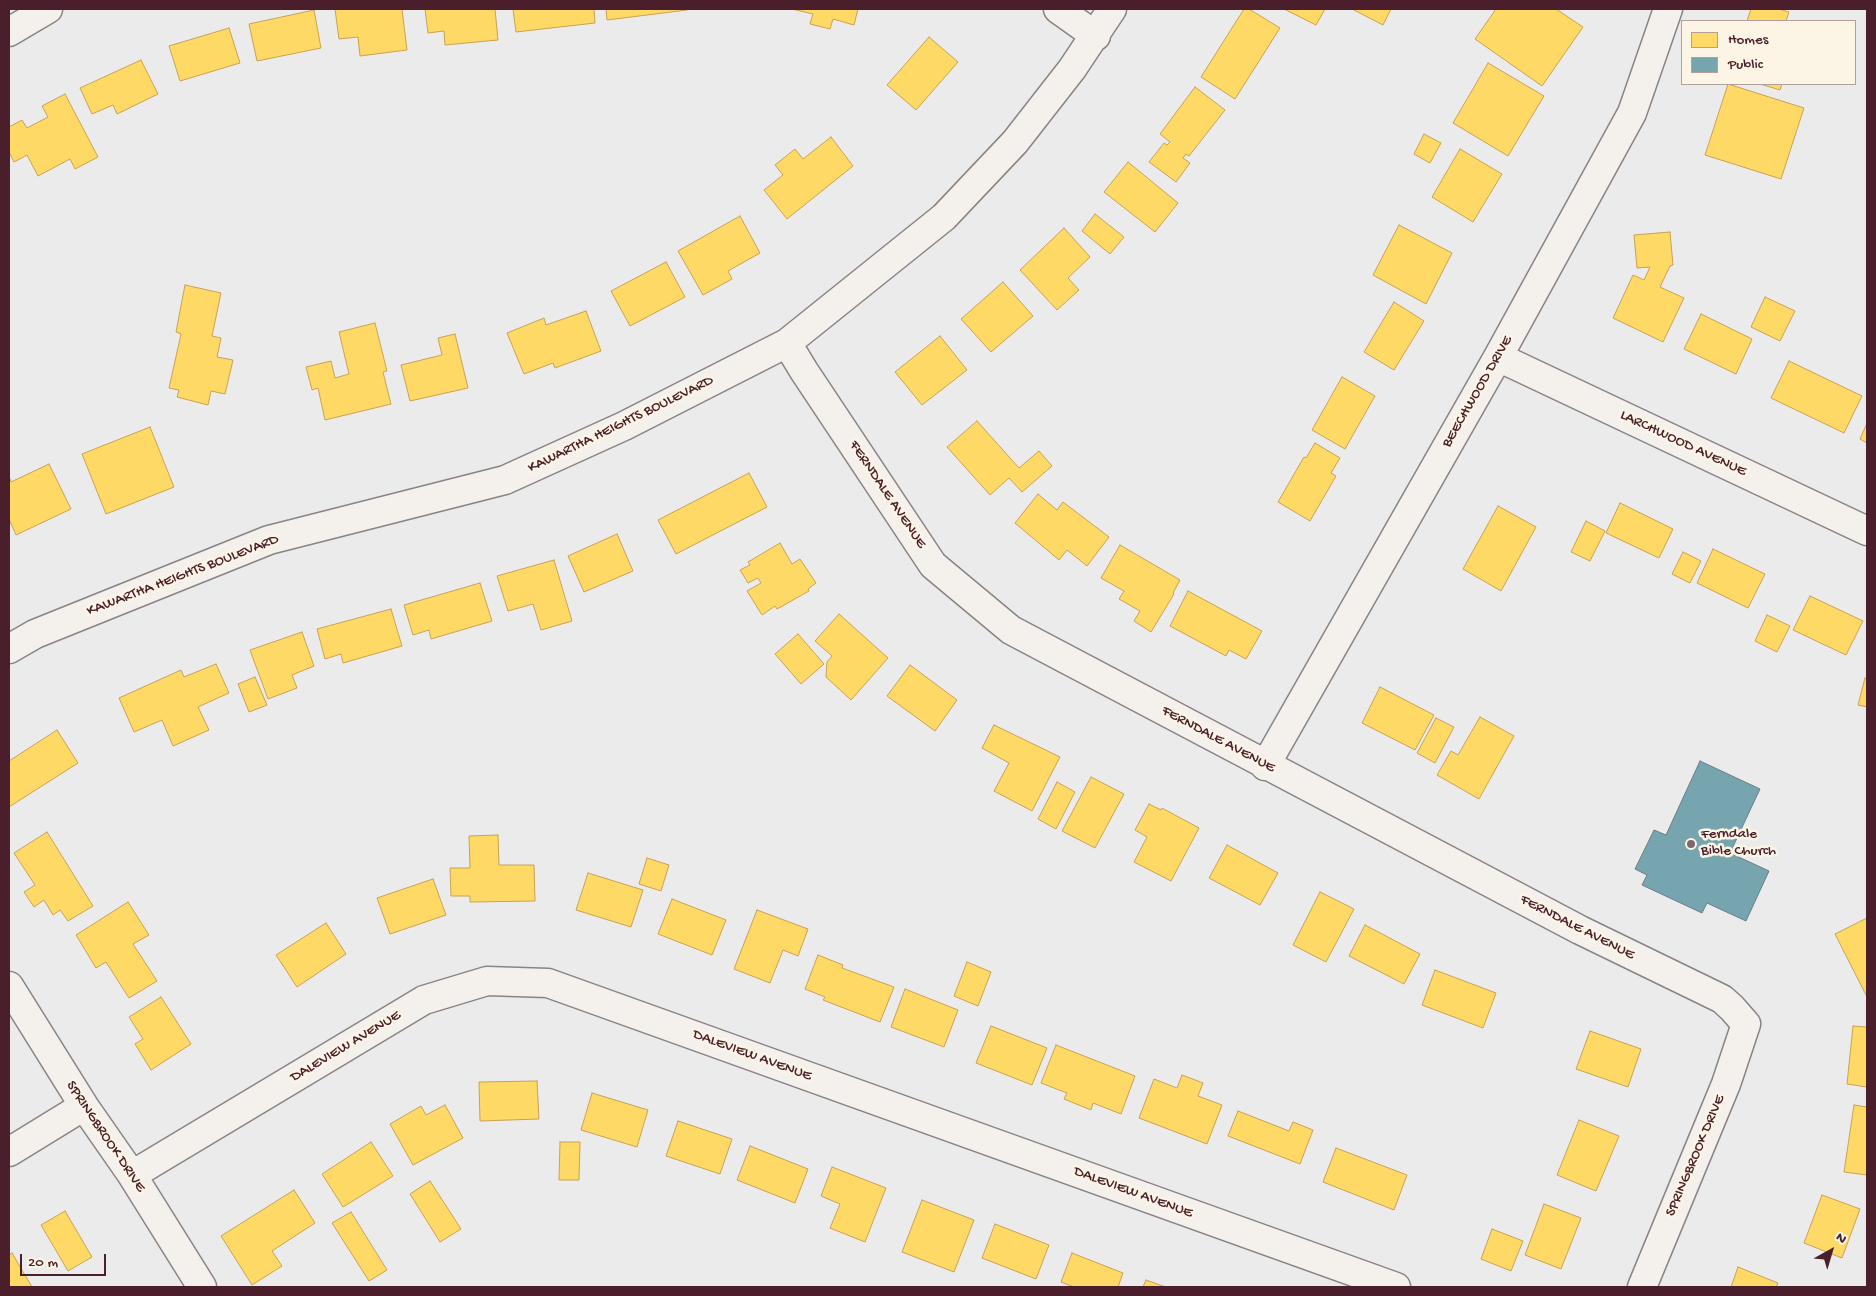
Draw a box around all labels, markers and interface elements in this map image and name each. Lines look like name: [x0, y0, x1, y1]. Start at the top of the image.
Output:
legend: [1681, 20, 1856, 85]
text: Homes: [1728, 31, 1768, 49]
text: Public: [1728, 56, 1763, 74]
street label: BEECHWOOD DRIVE: [1439, 333, 1517, 451]
street label: KAWARTHA HEIGHTS BOULEVARD: [525, 372, 717, 478]
street label: LARCHWOOD AVENUE: [1617, 407, 1749, 481]
street label: FERNDALE AVENUE: [844, 438, 930, 552]
street label: KAWARTHA HEIGHTS BOULEVARD: [84, 531, 282, 621]
street label: FERNDALE AVENUE: [1158, 702, 1278, 778]
place label: Ferndale Bible Church: [1701, 826, 1776, 861]
marker: Ferndale Bible Church: [1685, 838, 1697, 850]
street label: FERNDALE AVENUE: [1517, 891, 1637, 965]
street label: DALEVIEW AVENUE: [288, 1007, 404, 1087]
street label: DALEVIEW AVENUE: [690, 1026, 814, 1086]
street label: SPRINGBROOK DRIVE: [61, 1078, 149, 1196]
street label: SPRINGBROOK DRIVE: [1662, 1093, 1730, 1219]
street label: DALEVIEW AVENUE: [1071, 1163, 1195, 1223]
north arrow: [1806, 1226, 1856, 1276]
text: N: [1832, 1229, 1850, 1248]
scale bar: [22, 1244, 109, 1276]
text: 20 m: [28, 1254, 58, 1272]

